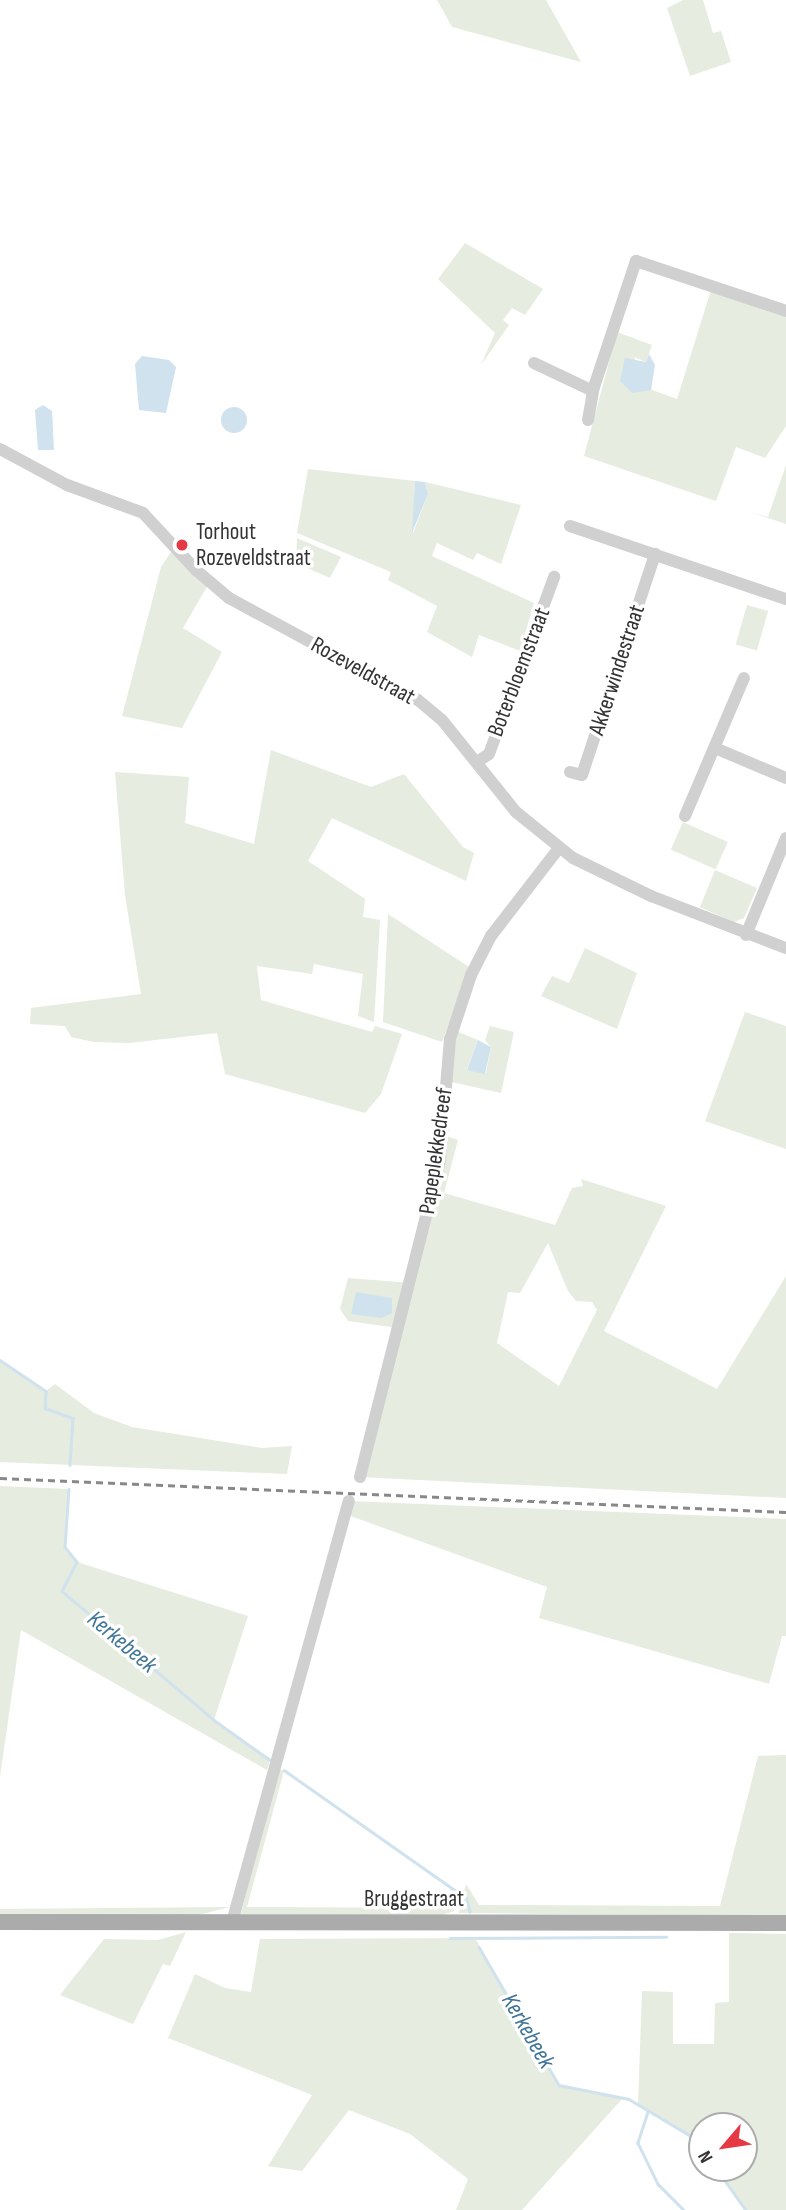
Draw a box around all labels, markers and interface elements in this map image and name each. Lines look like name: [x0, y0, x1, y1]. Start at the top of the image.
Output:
place label: Torhout Rozeveldstraat: [196, 518, 311, 572]
marker: Torhout Rozeveldstraat: [174, 537, 190, 553]
street label: Akkerwindestraat: [583, 601, 651, 739]
street label: Boterbloemstraat: [482, 604, 556, 740]
street label: Rozeveldstraat: [306, 631, 420, 711]
street label: Papeplekkedreef: [413, 1086, 459, 1216]
water label: Kerkebeek: [81, 1605, 163, 1679]
street label: Bruggestraat: [364, 1885, 464, 1913]
water label: Kerkebeek: [495, 1988, 561, 2074]
north arrow: [688, 2112, 758, 2182]
text: N: [693, 2146, 718, 2166]

